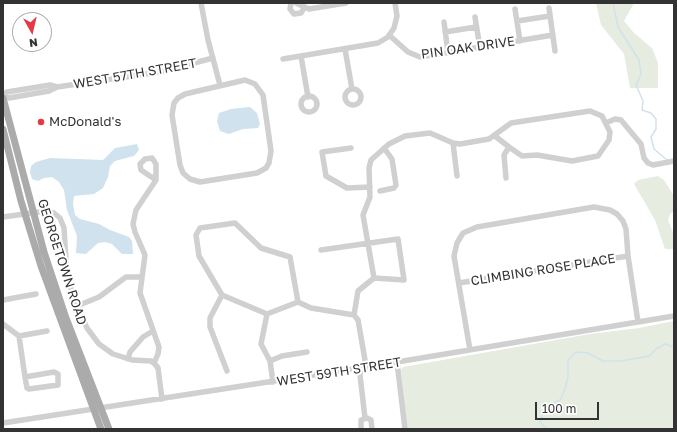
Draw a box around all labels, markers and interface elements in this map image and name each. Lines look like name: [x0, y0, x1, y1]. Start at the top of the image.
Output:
north arrow: [12, 12, 52, 52]
street label: PIN OAK DRIVE: [420, 34, 516, 62]
text: N: [29, 36, 39, 50]
street label: WEST 57TH STREET: [72, 55, 198, 93]
place label: McDonald's: [49, 114, 121, 130]
marker: McDonald's: [36, 117, 46, 127]
street label: GEORGETOWN ROAD: [34, 197, 90, 327]
street label: CLIMBING ROSE PLACE: [470, 251, 616, 289]
street label: WEST 59TH STREET: [276, 354, 402, 390]
scale bar: [537, 394, 601, 420]
text: 100 m: [542, 401, 576, 416]

